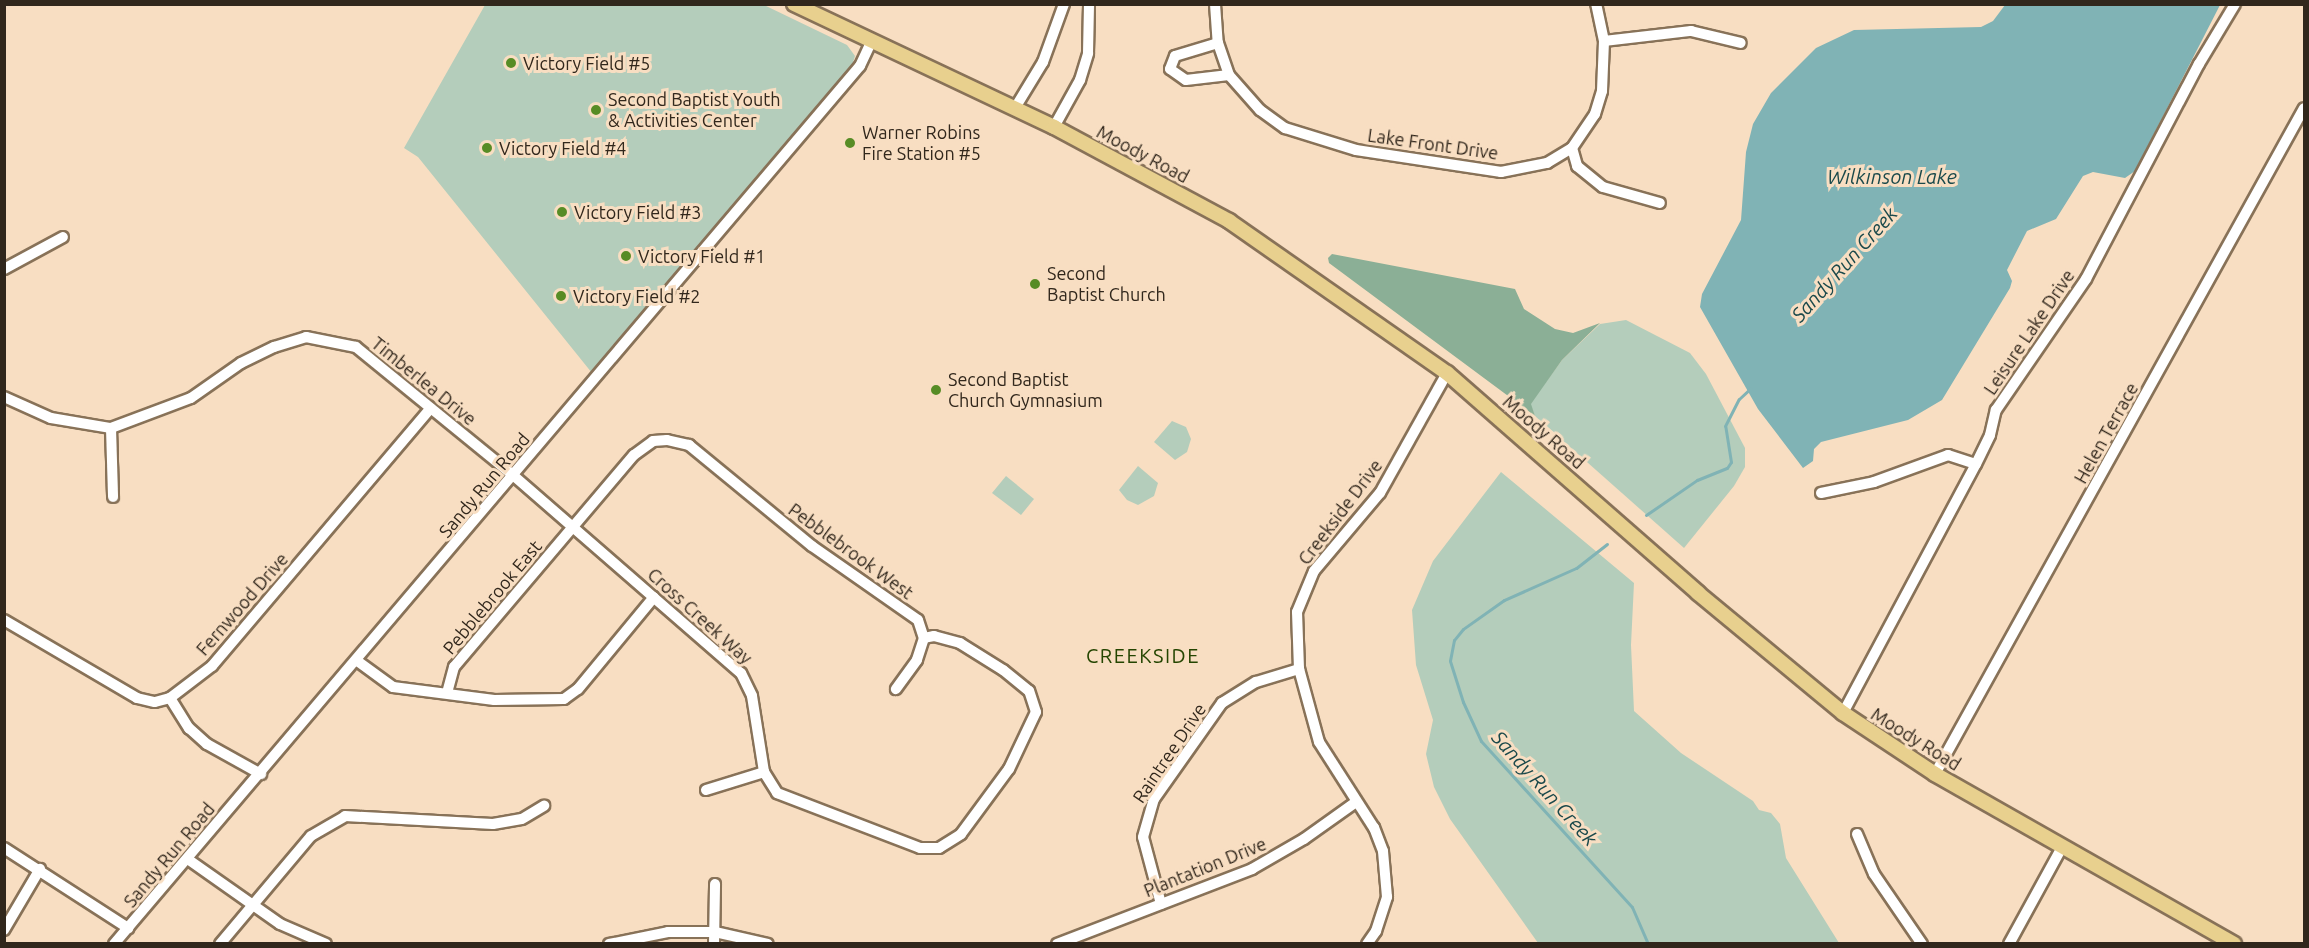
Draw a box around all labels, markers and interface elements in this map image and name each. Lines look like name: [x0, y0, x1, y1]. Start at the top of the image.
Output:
place label: Victory Field #5: [523, 52, 650, 74]
marker: Victory Field #5: [504, 56, 518, 70]
place label: Second Baptist Youth & Activities Center: [608, 89, 781, 132]
marker: Second Baptist Youth & Activities Center: [589, 103, 603, 117]
street label: Moody Road: [1093, 121, 1193, 187]
place label: Warner Robins Fire Station #5: [862, 122, 981, 164]
street label: Lake Front Drive: [1366, 124, 1500, 164]
marker: Warner Robins Fire Station #5: [843, 136, 857, 150]
place label: Victory Field #4: [499, 137, 626, 159]
marker: Victory Field #4: [480, 141, 494, 155]
water label: Wilkinson Lake: [1827, 164, 1957, 188]
place label: Victory Field #3: [574, 201, 701, 223]
water label: Sandy Run Creek: [1786, 202, 1902, 326]
marker: Victory Field #3: [555, 205, 569, 219]
place label: Victory Field #1: [638, 245, 765, 267]
marker: Victory Field #1: [619, 249, 633, 263]
place label: Second Baptist Church: [1047, 263, 1166, 306]
street label: Leisure Lake Drive: [1979, 265, 2079, 399]
marker: Second Baptist Church: [1028, 277, 1042, 291]
place label: Victory Field #2: [573, 285, 700, 307]
marker: Victory Field #2: [554, 289, 568, 303]
street label: Timberlea Drive: [367, 332, 481, 430]
place label: Second Baptist Church Gymnasium: [948, 369, 1103, 412]
street label: Helen Terrace: [2069, 379, 2143, 487]
marker: Second Baptist Church Gymnasium: [929, 383, 943, 397]
street label: Moody Road: [1499, 391, 1589, 473]
street label: Sandy Run Road: [434, 428, 534, 542]
street label: Creekside Drive: [1293, 455, 1387, 569]
street label: Pebblebrook West: [784, 499, 918, 603]
street label: Pebblebrook East: [438, 536, 546, 658]
street label: Fernwood Drive: [192, 548, 292, 660]
street label: Cross Creek Way: [643, 563, 757, 669]
district label: CREEKSIDE: [1086, 643, 1200, 667]
street label: Raintree Drive: [1128, 699, 1210, 807]
street label: Moody Road: [1867, 703, 1965, 775]
water label: Sandy Run Creek: [1487, 726, 1603, 850]
street label: Sandy Run Road: [119, 798, 219, 912]
street label: Plantation Drive: [1141, 833, 1269, 901]

